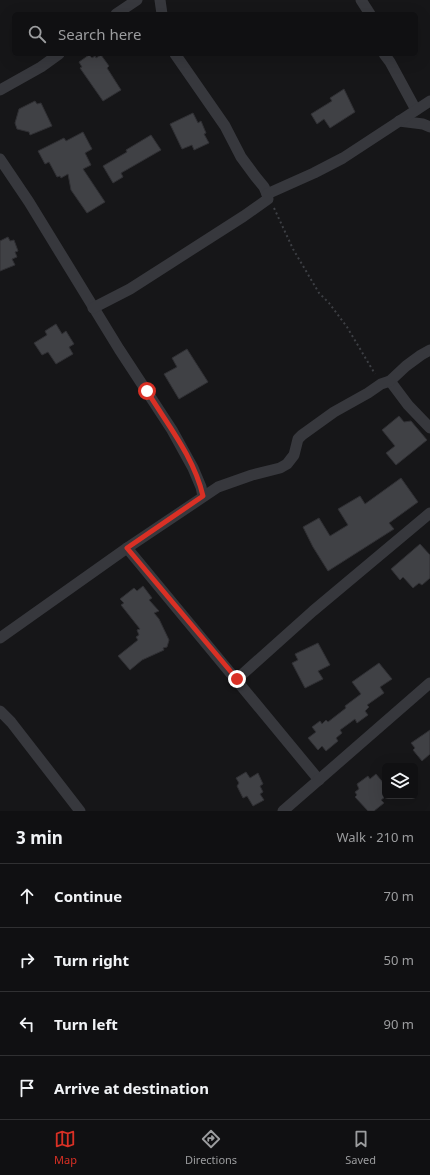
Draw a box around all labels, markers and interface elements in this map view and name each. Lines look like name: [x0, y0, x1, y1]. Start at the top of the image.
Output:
search box: [12, 12, 418, 56]
icon: search: [26, 23, 48, 45]
text: Search here: [58, 24, 141, 44]
route start: [138, 382, 156, 400]
route end: [228, 670, 246, 688]
map controls: [382, 763, 418, 799]
button: layers: [382, 763, 418, 799]
text: 3 min: [16, 826, 63, 849]
text: Walk · 210 m: [336, 828, 414, 846]
icon: ahead: [16, 885, 38, 907]
text: Continue: [54, 886, 122, 906]
text: 70 m: [384, 887, 414, 905]
icon: right: [16, 949, 38, 971]
text: Turn right: [54, 950, 129, 970]
text: 50 m: [384, 951, 414, 969]
icon: left: [16, 1013, 38, 1035]
text: Turn left: [54, 1014, 118, 1034]
text: 90 m: [384, 1015, 414, 1033]
icon: arrive: [16, 1077, 38, 1099]
text: Arrive at destination: [54, 1078, 209, 1098]
tab: Map: [54, 1128, 77, 1167]
tab: Directions: [185, 1128, 237, 1167]
tab: Saved: [345, 1128, 376, 1167]

